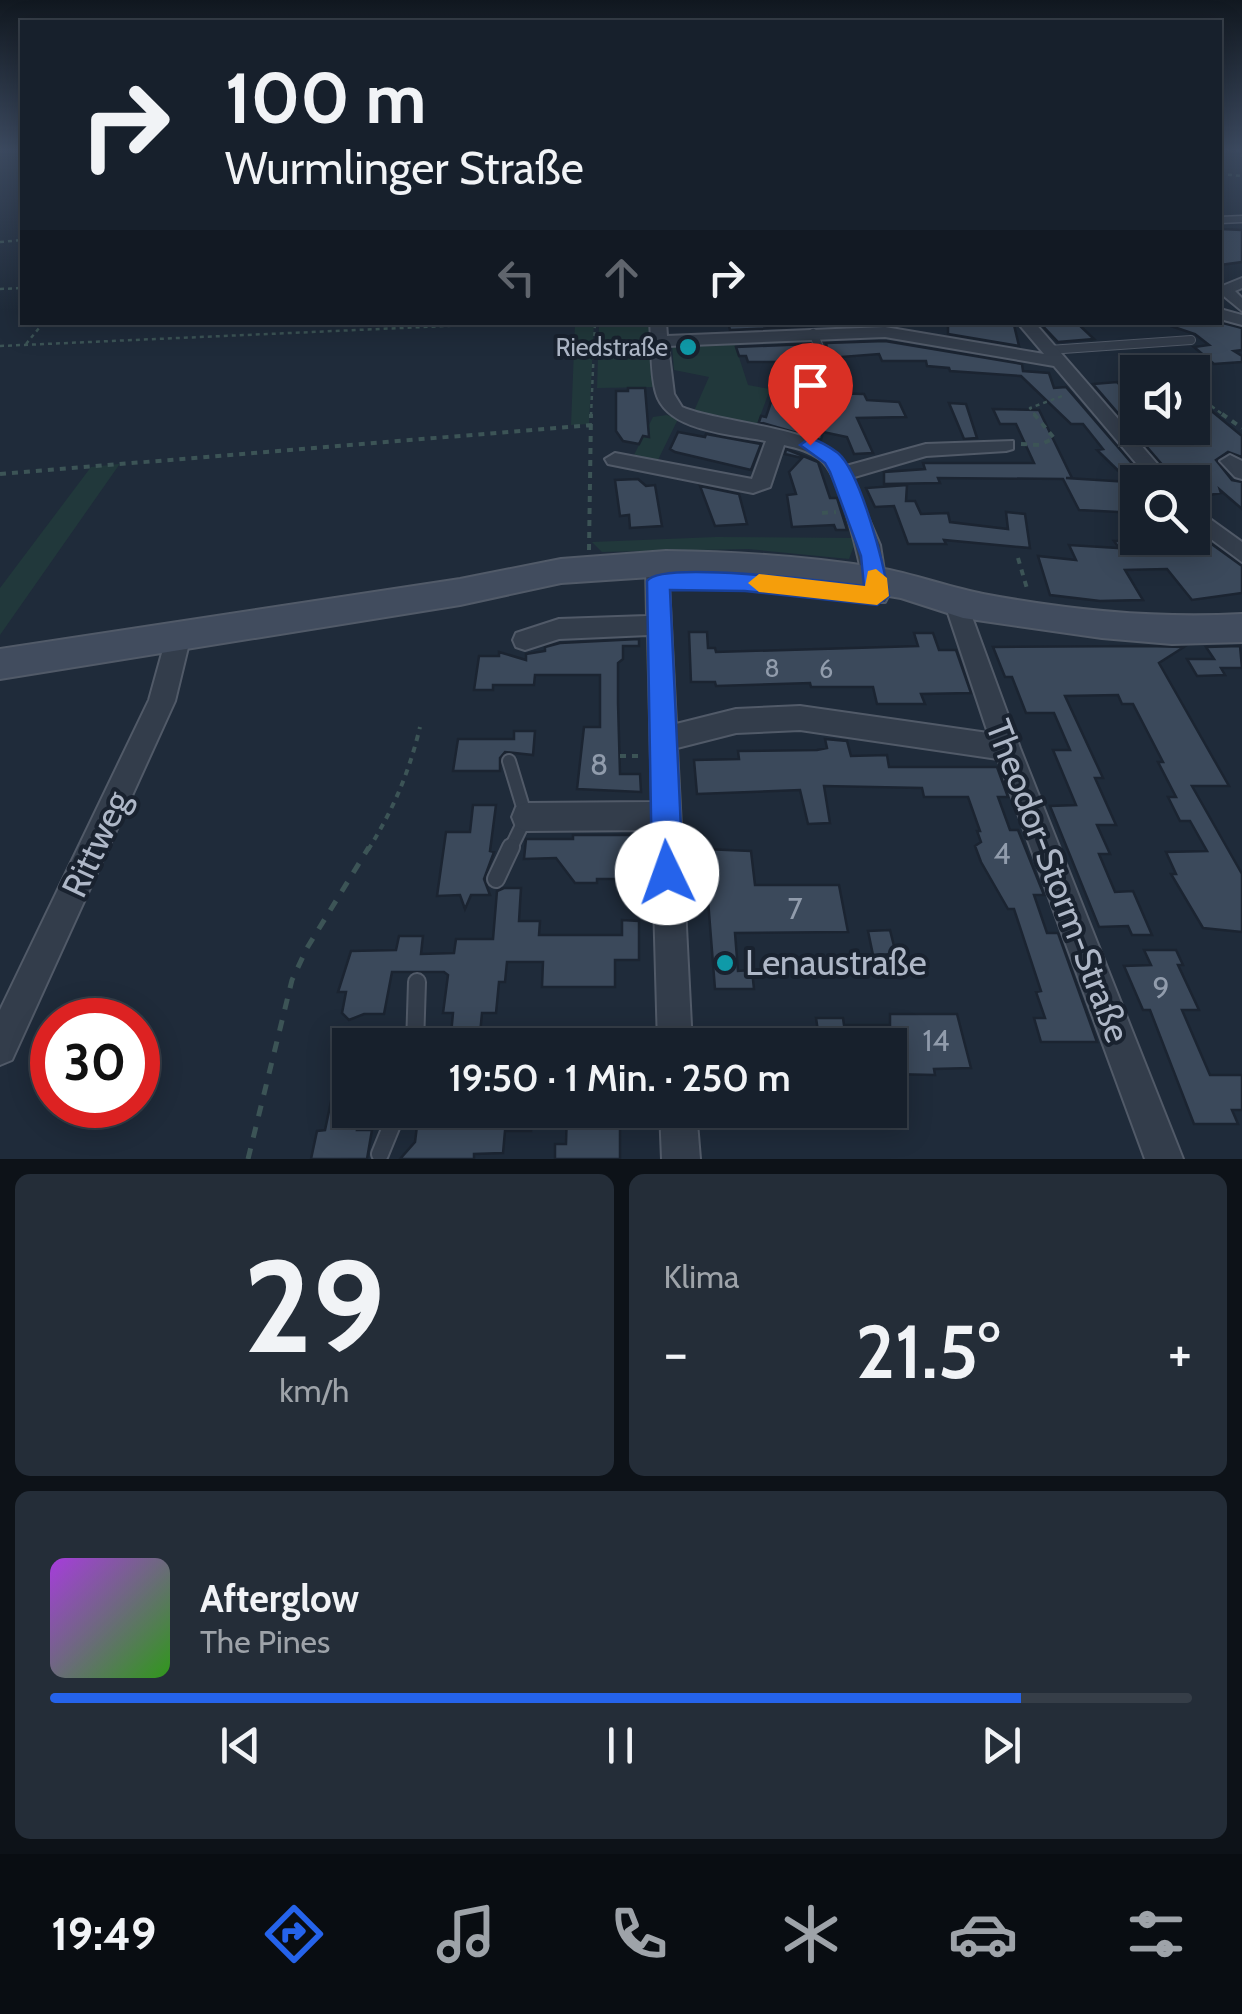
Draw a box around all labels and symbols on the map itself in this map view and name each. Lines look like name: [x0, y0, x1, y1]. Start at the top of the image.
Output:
place label: Riedstraße: [556, 332, 668, 362]
marker: Riedstraße: [677, 336, 699, 358]
pin: [768, 343, 853, 446]
house number: 8: [764, 653, 780, 683]
house number: 6: [819, 654, 833, 684]
street label: Theodor-Storm-Straße: [977, 713, 1140, 1048]
house number: 8: [590, 746, 608, 783]
street label: Rittweg: [52, 783, 139, 904]
position arrow: [615, 821, 719, 925]
house number: 4: [993, 835, 1011, 872]
house number: 7: [787, 890, 803, 927]
place label: Lenaustraße: [745, 941, 927, 984]
marker: Lenaustraße: [714, 952, 736, 974]
house number: 9: [1152, 969, 1170, 1006]
speed limit sign: 30: [30, 998, 160, 1128]
house number: 14: [922, 1022, 950, 1059]

